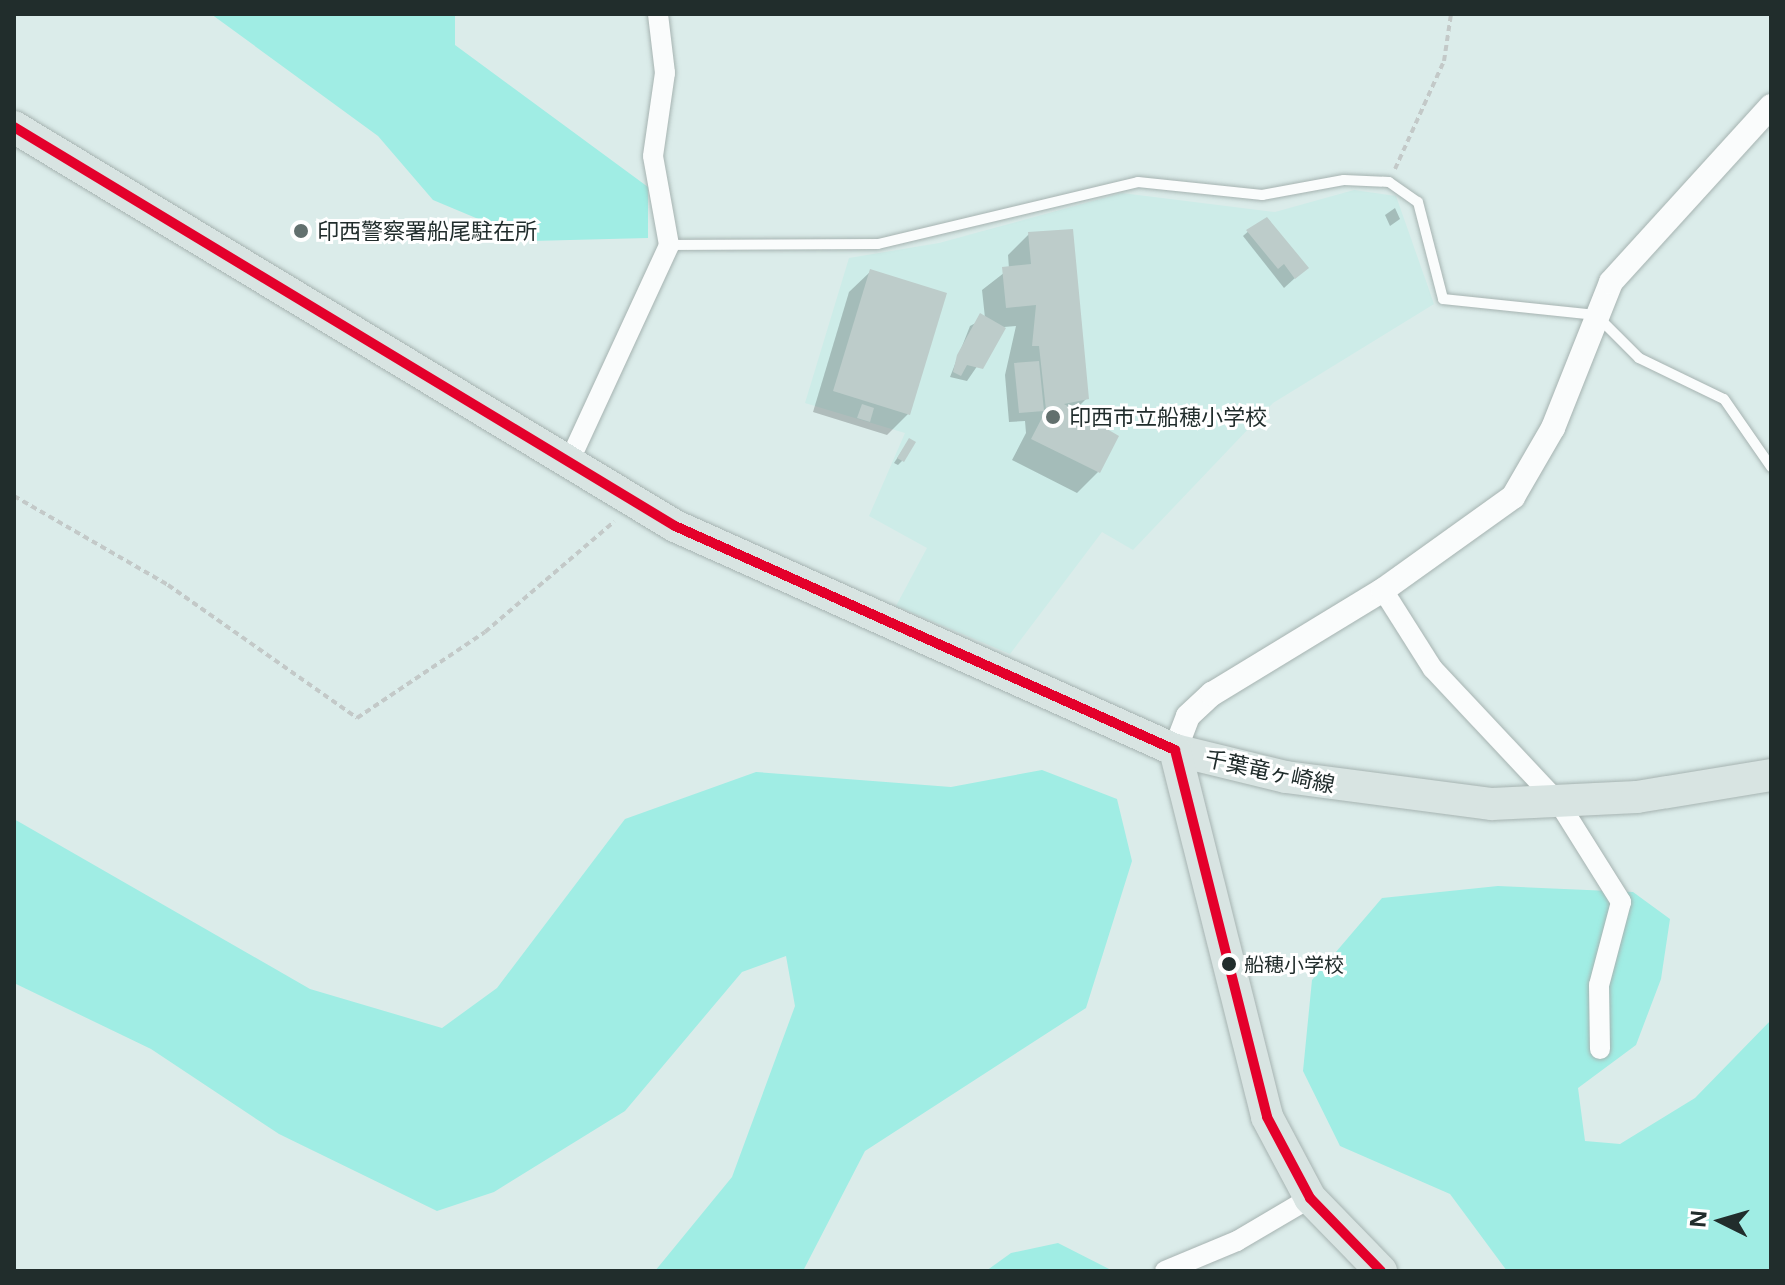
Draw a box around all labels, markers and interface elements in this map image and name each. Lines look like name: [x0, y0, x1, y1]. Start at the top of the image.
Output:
place label: 印西警察署船尾駐在所: [317, 218, 537, 244]
marker: 印西警察署船尾駐在所: [292, 222, 310, 240]
place label: 印西市立船穂小学校: [1069, 404, 1267, 430]
marker: 印西市立船穂小学校: [1044, 408, 1062, 426]
street label: 千葉竜ヶ崎線: [1203, 744, 1337, 798]
place label: 船穂小学校: [1244, 952, 1344, 976]
marker: 船穂小学校: [1221, 956, 1237, 972]
north arrow: [1681, 1181, 1761, 1261]
text: N: [1681, 1209, 1713, 1229]

